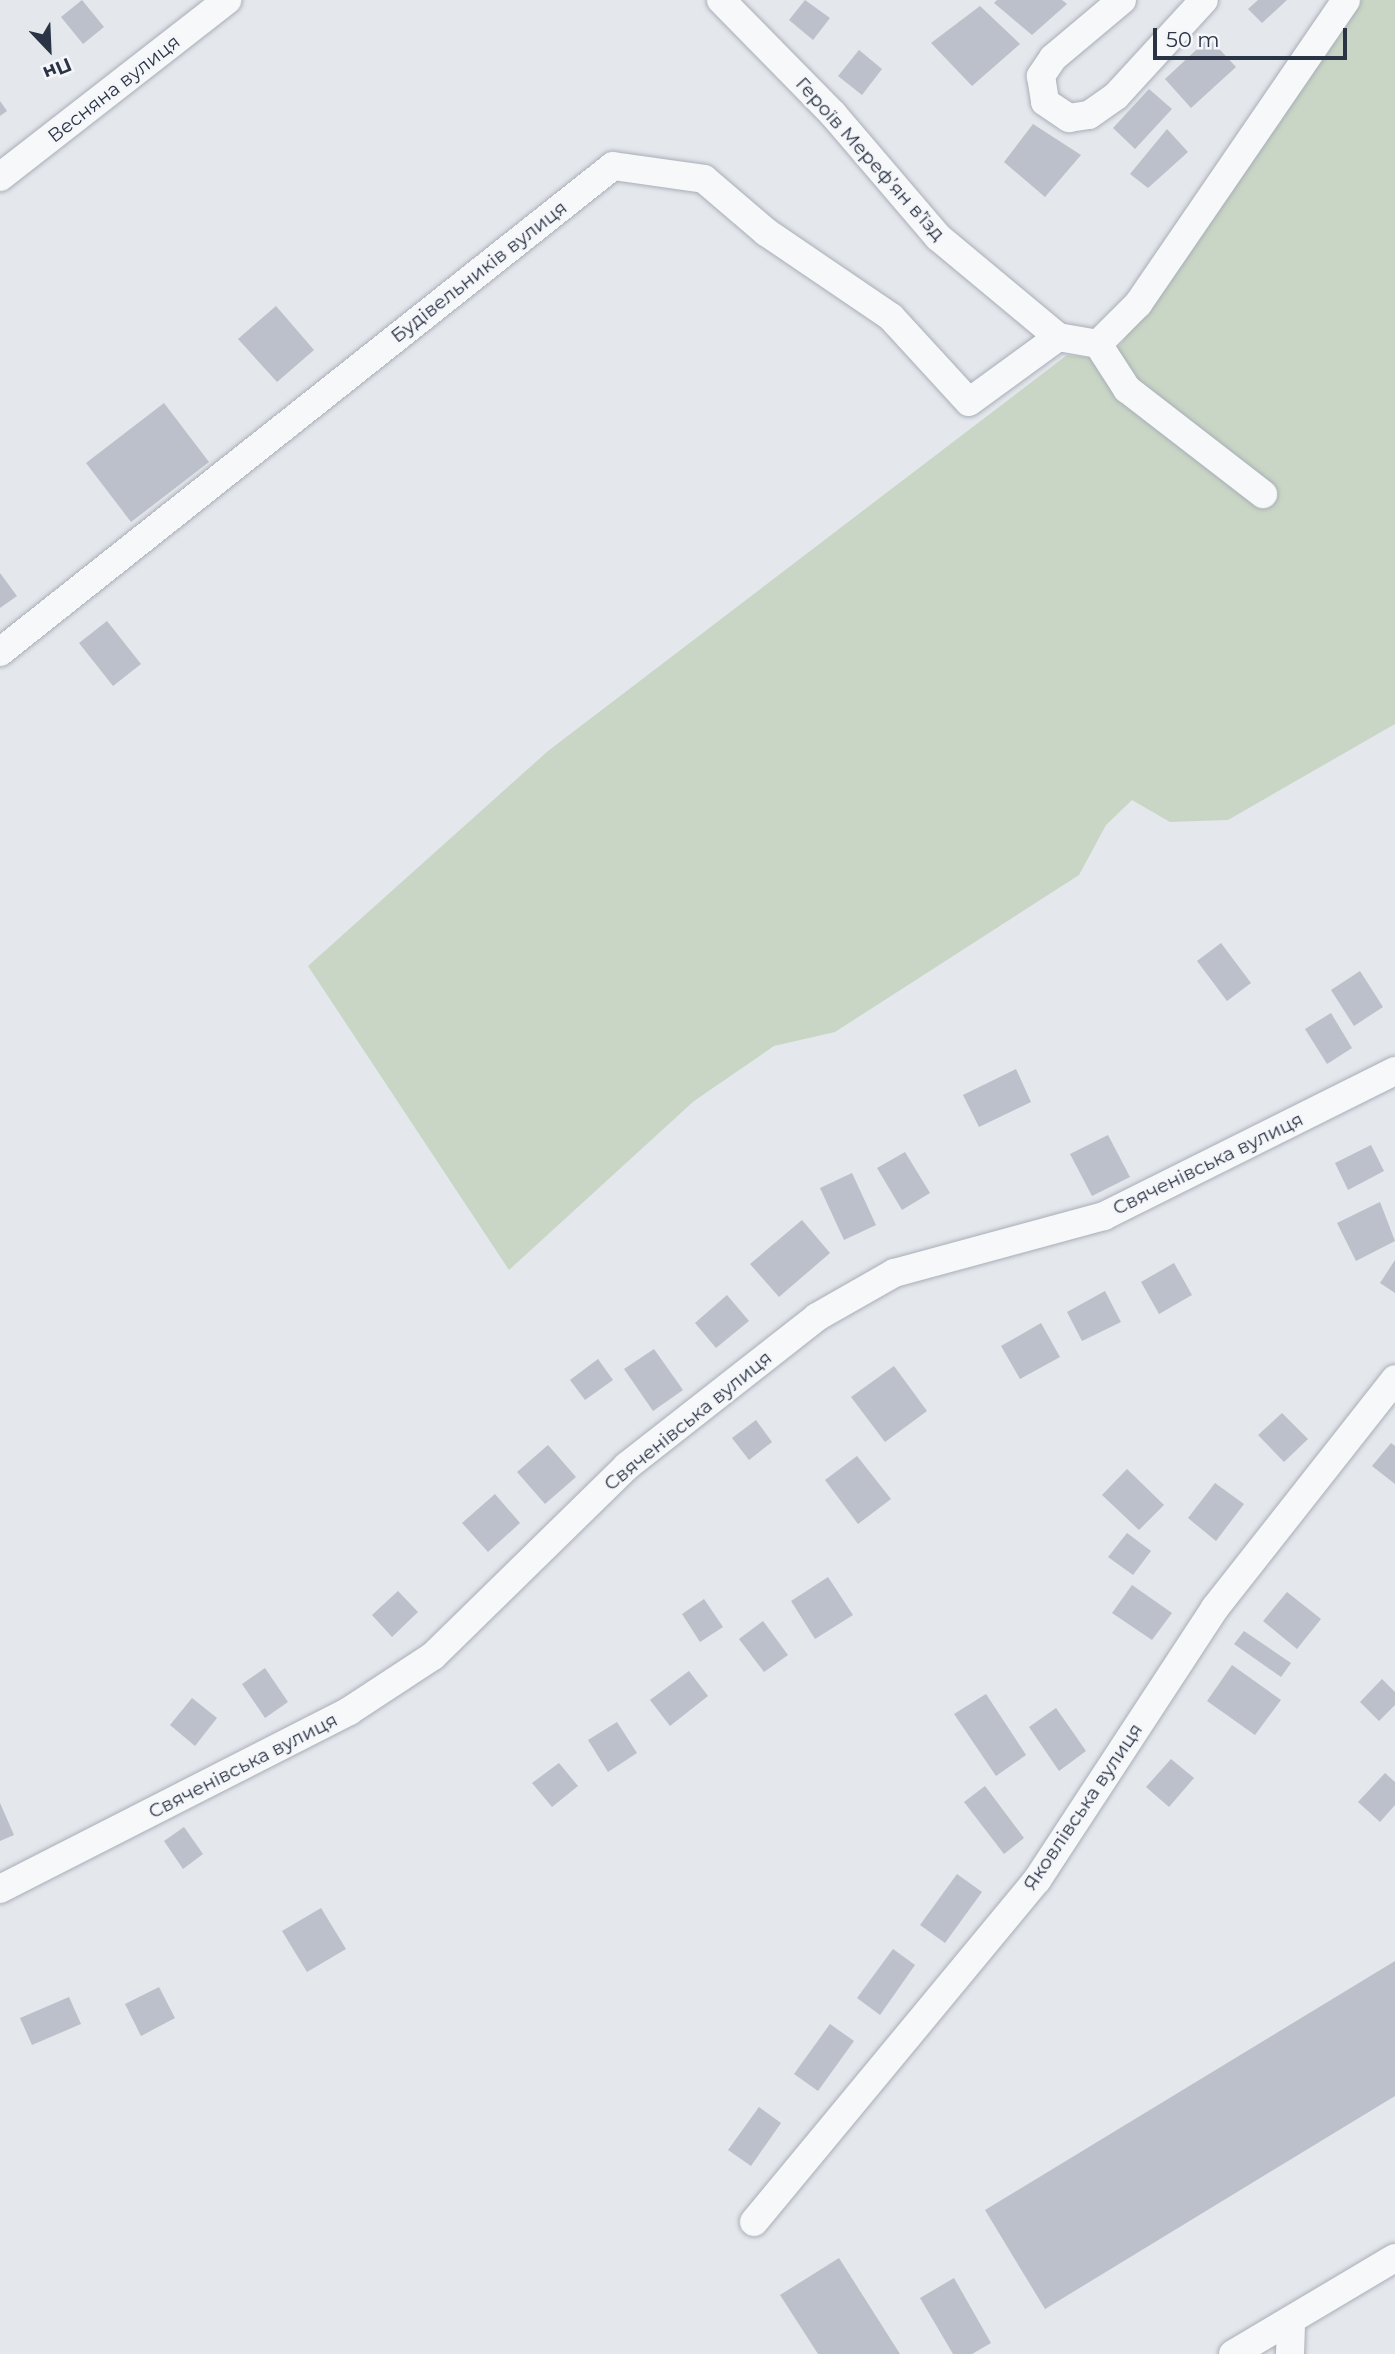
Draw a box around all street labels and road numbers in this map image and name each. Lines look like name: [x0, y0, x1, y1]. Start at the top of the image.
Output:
street label: Весняна вулиця: [43, 30, 185, 148]
street label: Героїв Мерефʼян вʼїзд: [791, 73, 949, 245]
street label: Будівельників вулиця: [386, 196, 572, 348]
street label: Свяченівська вулиця: [1109, 1108, 1307, 1220]
street label: Свяченівська вулиця: [600, 1346, 776, 1496]
street label: Свяченівська вулиця: [145, 1708, 341, 1824]
street label: Яковлівська вулиця: [1019, 1719, 1147, 1895]

